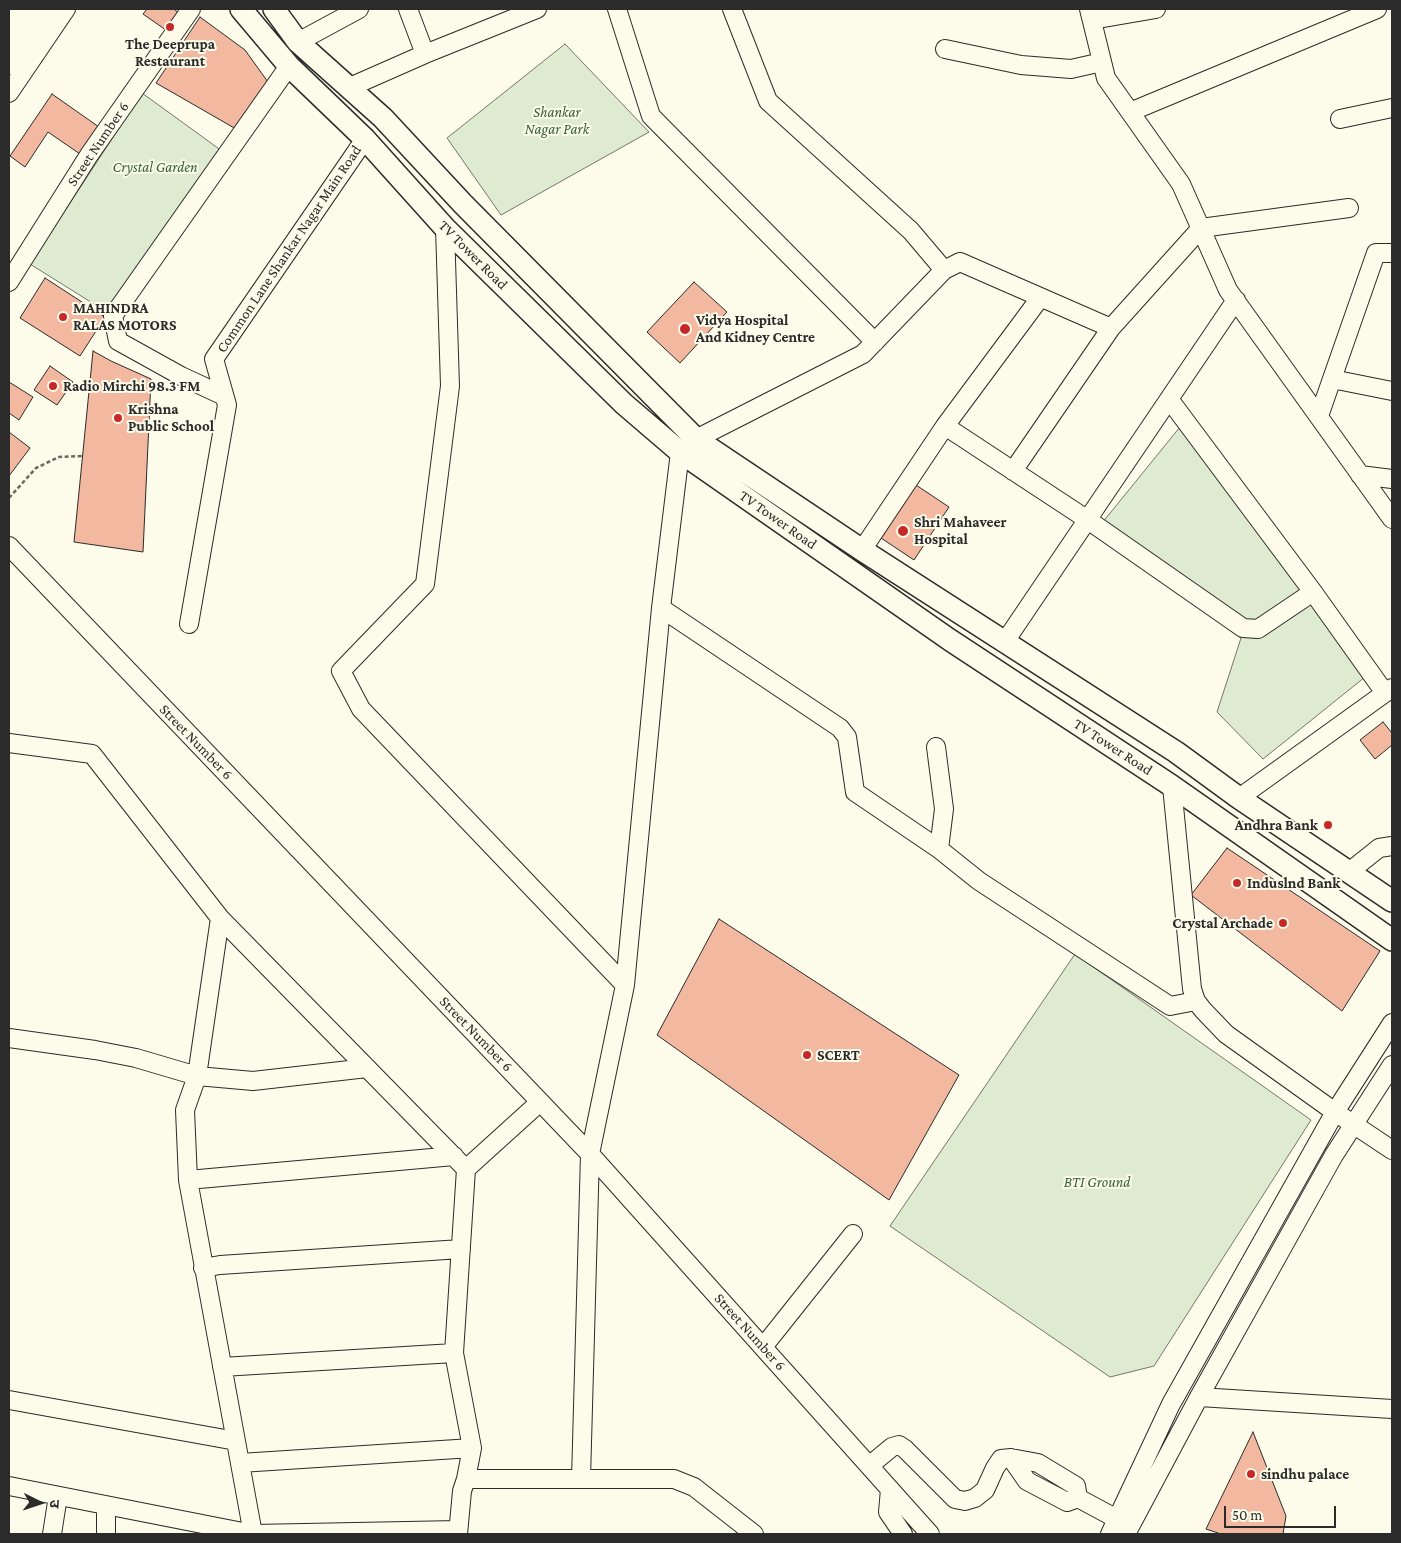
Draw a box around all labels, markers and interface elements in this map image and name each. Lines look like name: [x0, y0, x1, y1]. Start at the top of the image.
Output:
marker: The Deeprupa Restaurant: [164, 21, 176, 33]
place label: The Deeprupa Restaurant: [125, 35, 215, 70]
street label: Street Number 6: [63, 98, 133, 190]
park label: Shankar Nagar Park: [525, 103, 589, 138]
street label: Common Lane Shankar Nagar Main Road: [213, 142, 365, 356]
park label: Crystal Garden: [113, 158, 197, 176]
street label: TV Tower Road: [435, 217, 511, 293]
place label: MAHINDRA RALAS MOTORS: [73, 299, 176, 334]
marker: MAHINDRA RALAS MOTORS: [57, 311, 69, 323]
place label: Vidya Hospital And Kidney Centre: [696, 311, 815, 346]
marker: Vidya Hospital And Kidney Centre: [678, 322, 692, 336]
place label: Radio Mirchi 98.3 FM: [63, 377, 200, 395]
marker: Radio Mirchi 98.3 FM: [47, 380, 59, 392]
place label: Krishna Public School: [128, 400, 214, 435]
marker: Krishna Public School: [112, 412, 124, 424]
street label: TV Tower Road: [736, 487, 820, 553]
place label: Shri Mahaveer Hospital: [914, 513, 1007, 548]
marker: Shri Mahaveer Hospital: [896, 524, 910, 538]
street label: Street Number 6: [156, 701, 236, 783]
street label: TV Tower Road: [1070, 715, 1156, 779]
place label: Andhra Bank: [1235, 816, 1318, 834]
marker: Andhra Bank: [1322, 819, 1334, 831]
place label: Induslnd Bank: [1247, 874, 1340, 892]
marker: Induslnd Bank: [1231, 877, 1243, 889]
place label: Crystal Archade: [1172, 914, 1273, 932]
marker: Crystal Archade: [1277, 917, 1289, 929]
street label: Street Number 6: [436, 993, 516, 1075]
place label: SCERT: [817, 1046, 860, 1064]
marker: SCERT: [801, 1049, 813, 1061]
park label: BTI Ground: [1064, 1173, 1130, 1191]
street label: Street Number 6: [711, 1290, 789, 1374]
place label: sindhu palace: [1261, 1465, 1349, 1483]
marker: sindhu palace: [1245, 1468, 1257, 1480]
north arrow: [15, 1478, 65, 1528]
scale bar: [1226, 1496, 1338, 1528]
text: उ: [47, 1499, 63, 1509]
text: 50 m: [1232, 1507, 1262, 1523]

